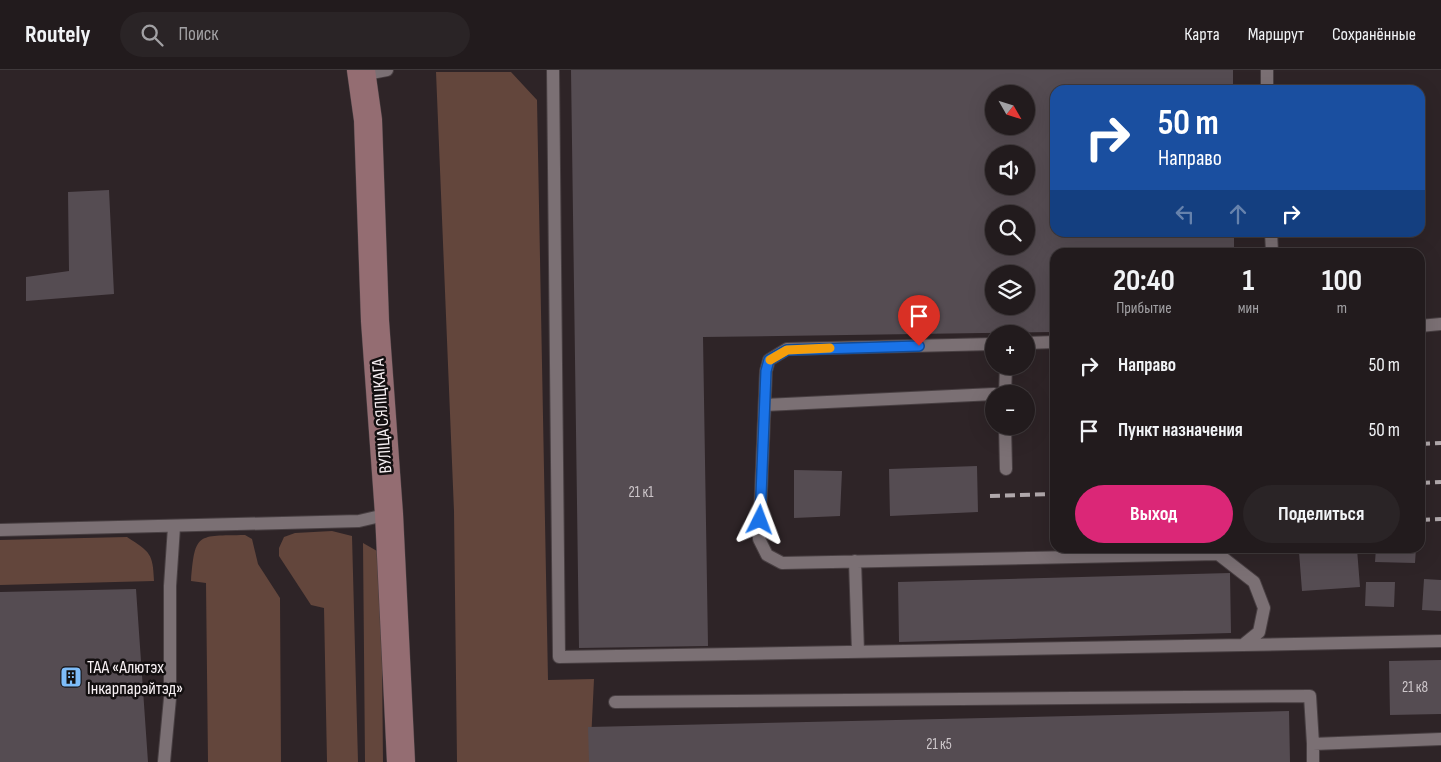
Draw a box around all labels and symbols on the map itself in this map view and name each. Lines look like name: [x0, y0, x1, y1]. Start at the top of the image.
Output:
north arrow: [985, 85, 1035, 135]
pin: [898, 295, 940, 346]
street label: ВУЛІЦА СЯЛІЦКАГА: [367, 358, 396, 474]
house number: 21 к1: [629, 483, 654, 502]
position arrow: [733, 493, 785, 545]
place label: ТАА «Алютэх Інкарпарэйтэд»: [87, 657, 183, 699]
building icon: ТАА «Алютэх Інкарпарэйтэд»: [59, 665, 83, 689]
house number: 21 к8: [1402, 678, 1428, 697]
house number: 21 к5: [926, 735, 952, 754]

